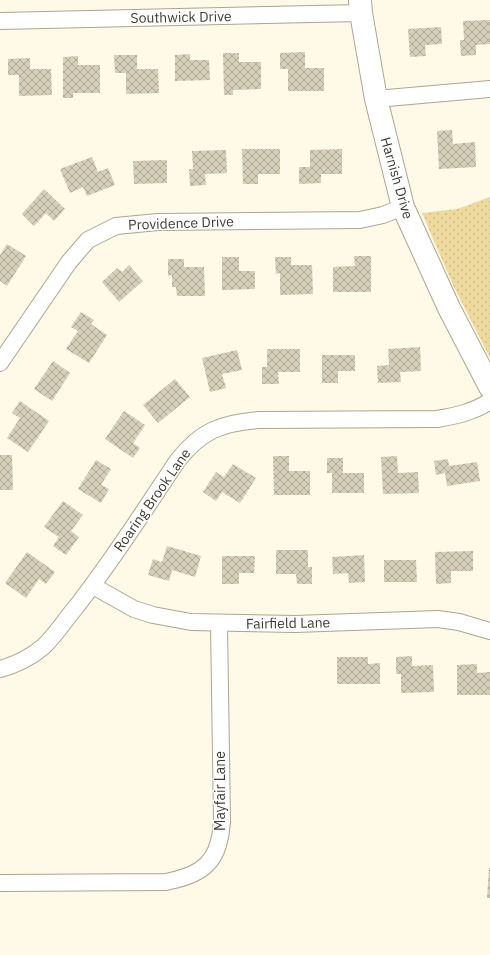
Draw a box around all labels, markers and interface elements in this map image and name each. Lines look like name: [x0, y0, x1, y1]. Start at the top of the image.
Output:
street label: Southwick Drive: [130, 7, 232, 27]
street label: Harnish Drive: [377, 135, 417, 221]
street label: Providence Drive: [128, 212, 234, 234]
street label: Roaring Brook Lane: [110, 445, 195, 555]
street label: Fairfield Lane: [246, 613, 331, 633]
street label: Mayfair Lane: [211, 751, 229, 831]

